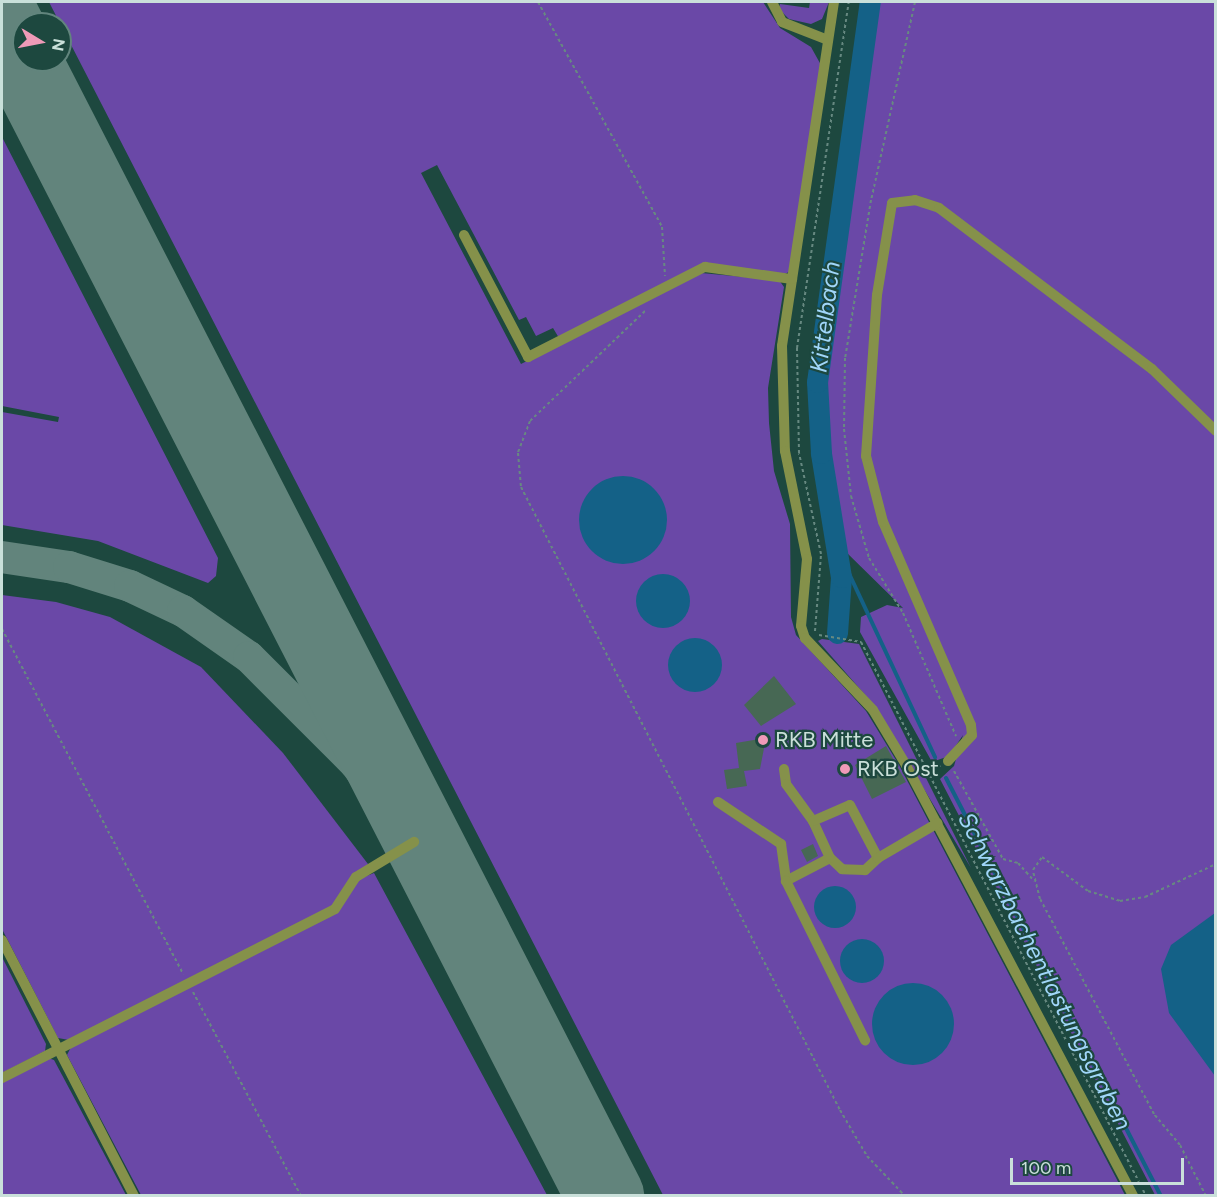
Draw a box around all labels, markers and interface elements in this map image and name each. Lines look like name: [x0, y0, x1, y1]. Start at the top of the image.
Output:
north arrow: [12, 12, 72, 72]
text: N: [48, 37, 69, 53]
water label: Kittelbach: [804, 260, 846, 374]
place label: RKB Mitte: [775, 727, 873, 753]
marker: RKB Mitte: [756, 733, 770, 747]
place label: RKB Ost: [857, 756, 939, 782]
marker: RKB Ost: [838, 762, 852, 776]
water label: Schwarzbachentlastungsgraben: [952, 807, 1138, 1135]
scale bar: [1013, 1146, 1187, 1184]
text: 100 m: [1021, 1157, 1071, 1179]

